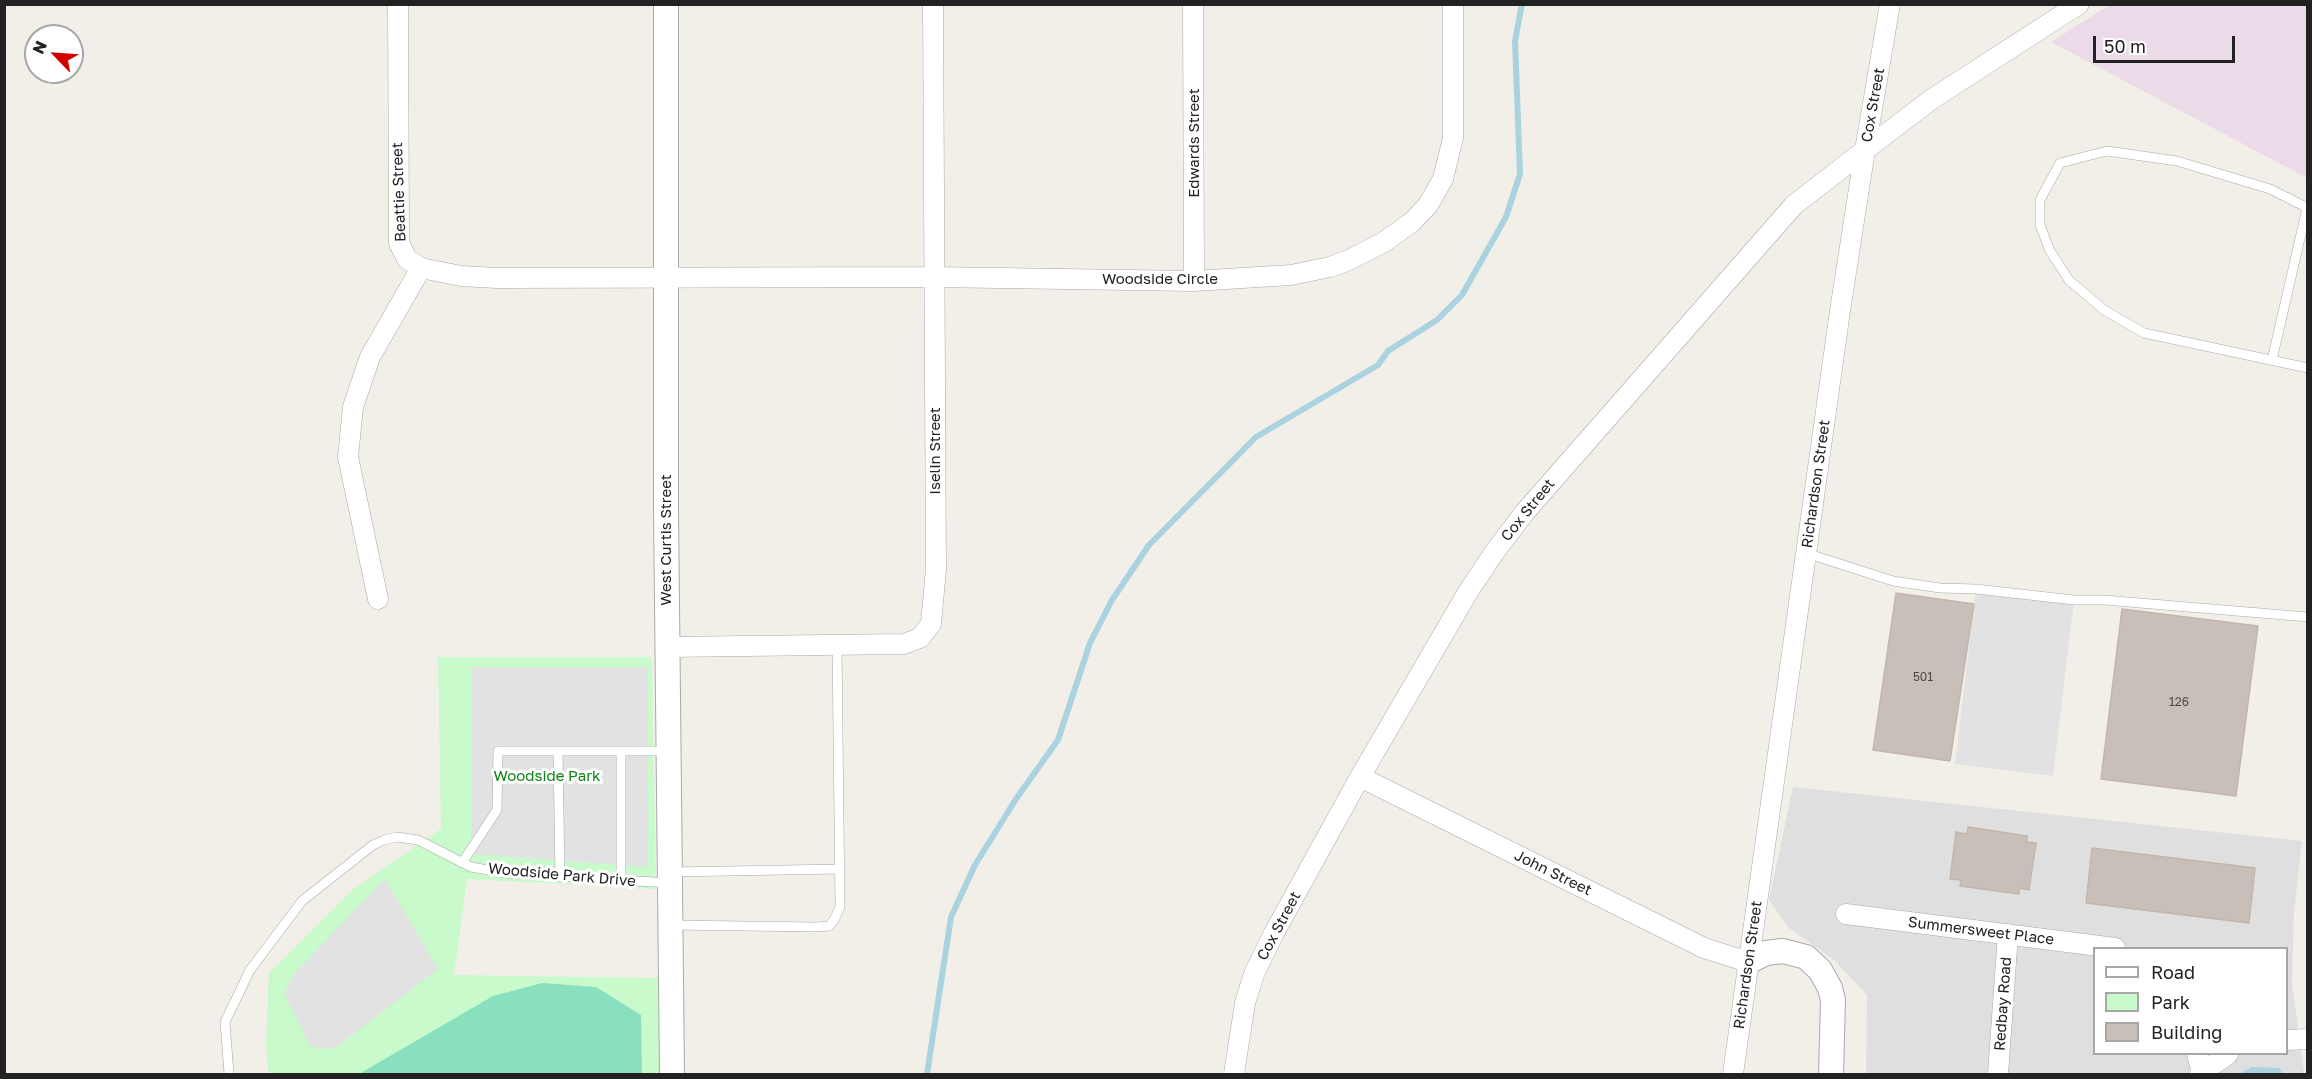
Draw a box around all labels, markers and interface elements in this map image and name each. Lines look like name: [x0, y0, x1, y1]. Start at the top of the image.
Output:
north arrow: [24, 24, 84, 84]
scale bar: [2096, 24, 2238, 62]
text: 50 m: [2104, 35, 2146, 57]
text: N: [28, 38, 51, 57]
street label: Cox Street: [1858, 66, 1888, 144]
street label: Edwards Street: [1185, 88, 1203, 198]
street label: Beattie Street: [388, 142, 410, 242]
street label: Woodside Circle: [1102, 270, 1218, 288]
street label: Iselin Street: [926, 407, 944, 495]
street label: Richardson Street: [1798, 419, 1834, 549]
street label: West Curtis Street: [657, 474, 675, 606]
street label: Cox Street: [1497, 475, 1559, 545]
house number: 501: [1913, 670, 1933, 684]
house number: 126: [2169, 695, 2189, 709]
park label: Woodside Park: [493, 767, 601, 785]
street label: John Street: [1511, 847, 1595, 899]
street label: Woodside Park Drive: [487, 860, 637, 890]
street label: Cox Street: [1253, 889, 1305, 963]
street label: Richardson Street: [1730, 900, 1766, 1030]
street label: Summersweet Place: [1907, 913, 2055, 949]
legend: [2093, 947, 2288, 1055]
street label: Redbay Road: [1991, 956, 2015, 1052]
text: Road: [2151, 961, 2195, 983]
text: Park: [2151, 991, 2190, 1013]
text: Building: [2151, 1021, 2222, 1043]

